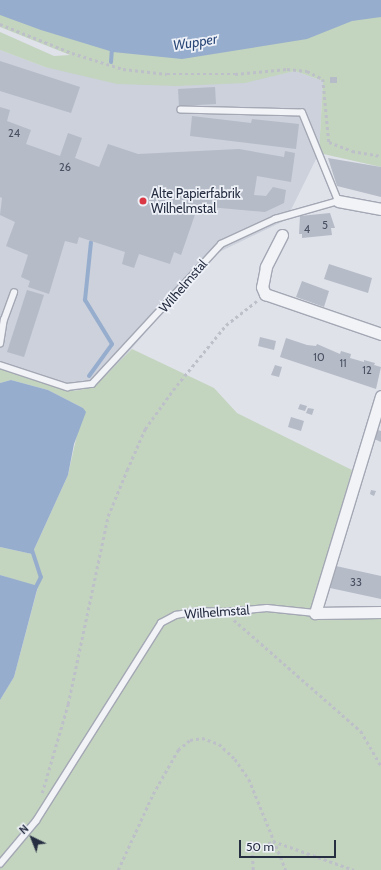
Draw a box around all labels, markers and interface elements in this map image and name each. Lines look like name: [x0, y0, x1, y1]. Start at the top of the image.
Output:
water label: Wupper: [172, 30, 218, 54]
house number: 24: [8, 126, 20, 140]
house number: 26: [59, 160, 71, 174]
place label: Alte Papierfabrik Wilhelmstal: [151, 186, 240, 217]
marker: Alte Papierfabrik Wilhelmstal: [138, 196, 148, 206]
house number: 5: [322, 218, 328, 232]
house number: 4: [304, 222, 310, 236]
street label: Wilhelmstal: [156, 256, 210, 316]
house number: 10: [313, 350, 325, 364]
house number: 11: [339, 356, 347, 370]
house number: 12: [362, 363, 372, 377]
house number: 33: [350, 575, 362, 589]
street label: Wilhelmstal: [184, 602, 250, 622]
north arrow: [12, 818, 52, 858]
text: N: [16, 821, 31, 837]
scale bar: [241, 832, 338, 858]
text: 50 m: [246, 839, 274, 854]

